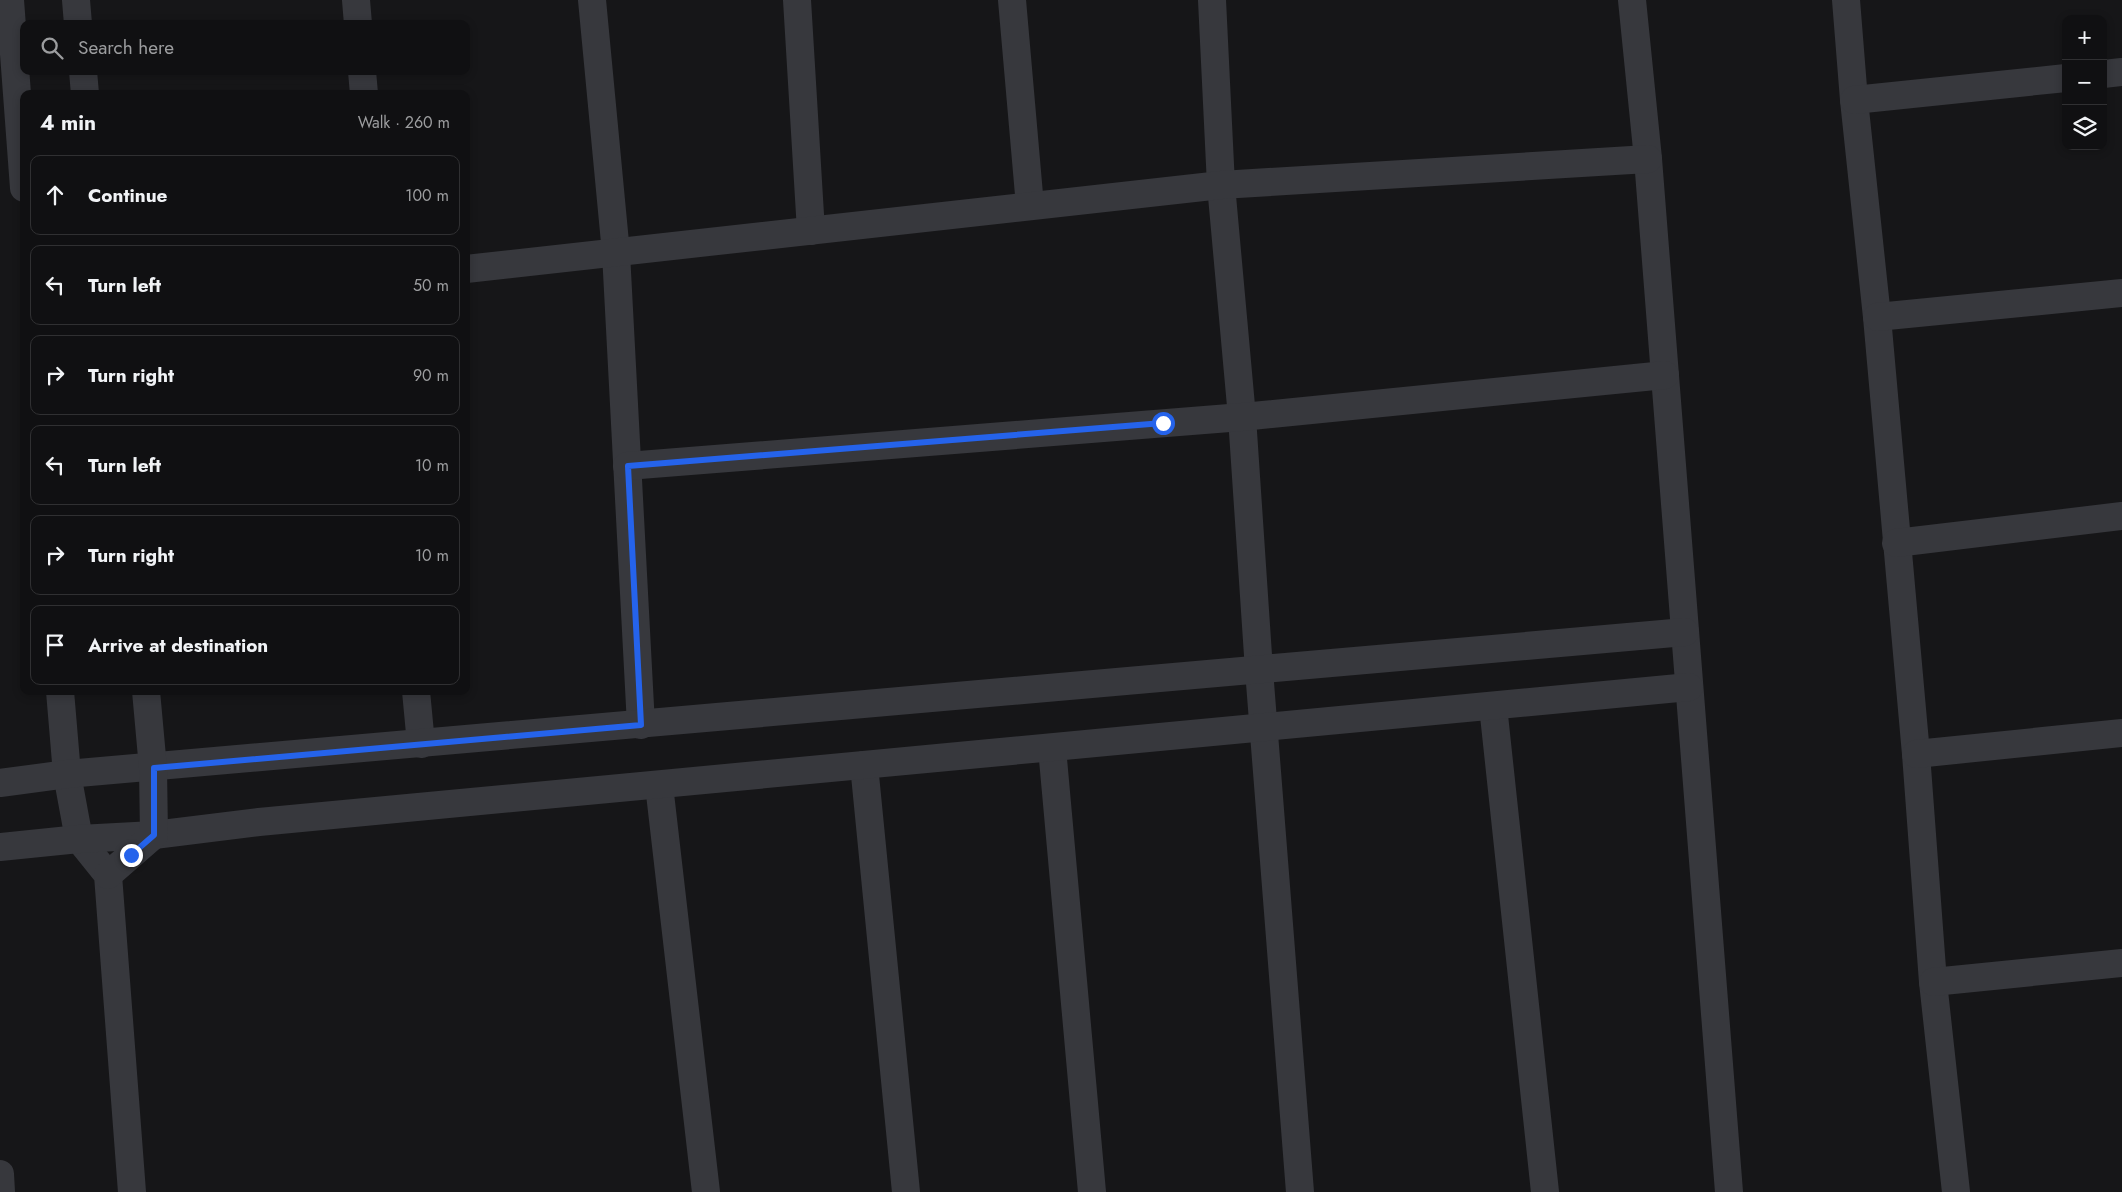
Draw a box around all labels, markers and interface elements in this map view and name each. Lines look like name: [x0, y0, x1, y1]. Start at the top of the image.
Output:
map controls: [2062, 15, 2107, 150]
button: +: [2062, 15, 2107, 60]
search box: [20, 20, 470, 75]
icon: search: [38, 34, 66, 62]
text: Search here: [78, 34, 174, 61]
button: −: [2062, 60, 2107, 105]
button: layers: [2062, 105, 2107, 150]
text: 4 min: [40, 108, 96, 138]
text: Walk · 260 m: [358, 111, 450, 134]
icon: ahead: [41, 181, 69, 209]
text: Continue: [88, 182, 167, 209]
text: 100 m: [405, 184, 449, 207]
icon: left: [41, 271, 69, 299]
text: Turn left: [88, 272, 161, 299]
text: 50 m: [413, 274, 449, 297]
icon: right: [41, 361, 69, 389]
text: Turn right: [88, 362, 174, 389]
text: 90 m: [413, 364, 449, 387]
route start: [1152, 412, 1175, 435]
icon: left: [41, 451, 69, 479]
text: Turn left: [88, 452, 161, 479]
text: 10 m: [415, 454, 449, 477]
icon: right: [41, 541, 69, 569]
text: Turn right: [88, 542, 174, 569]
text: 10 m: [415, 544, 449, 567]
icon: arrive: [41, 631, 69, 659]
text: Arrive at destination: [88, 632, 268, 659]
route end: [120, 844, 143, 867]

